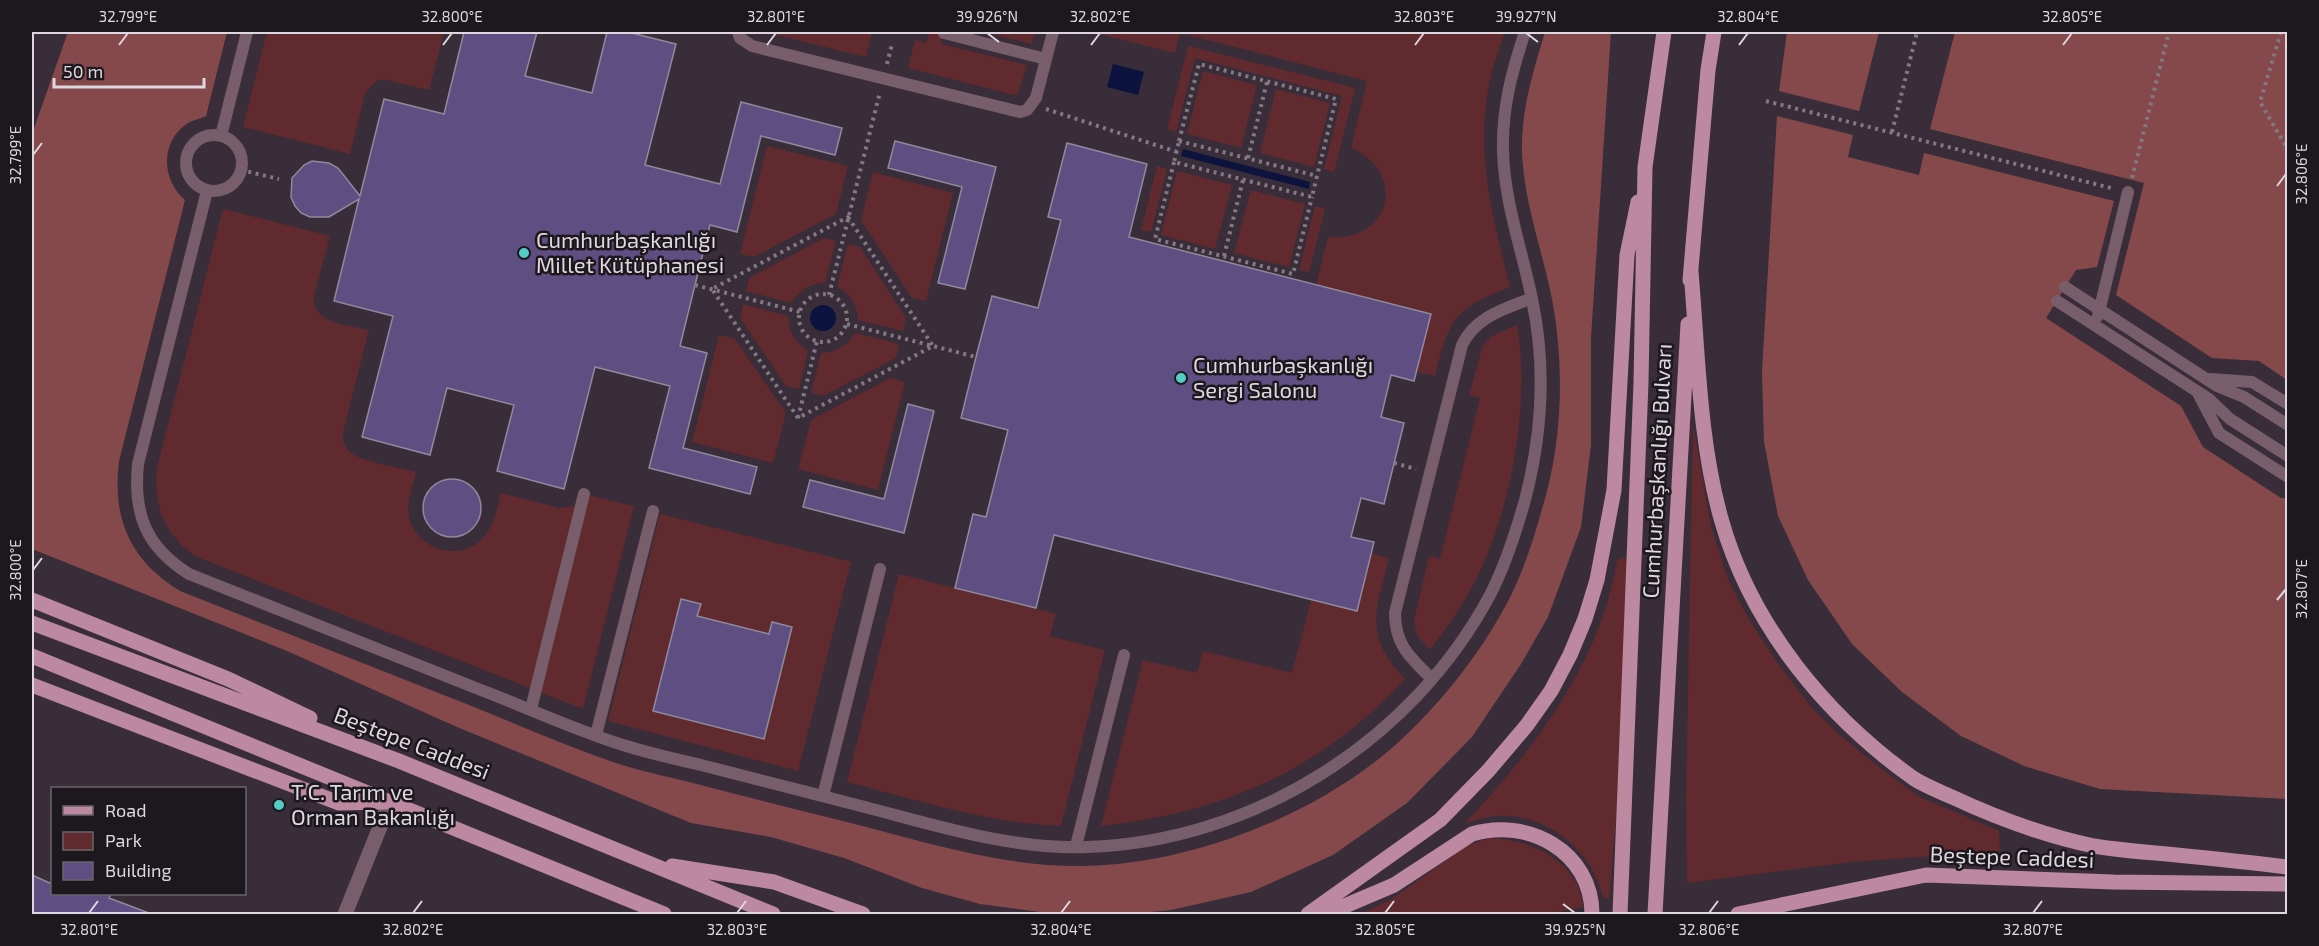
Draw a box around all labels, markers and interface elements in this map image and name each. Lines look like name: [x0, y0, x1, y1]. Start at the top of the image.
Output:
text: 32.799°E: [99, 7, 157, 25]
text: 32.800°E: [421, 7, 483, 25]
text: 32.801°E: [747, 7, 805, 25]
text: 39.926°N: [956, 7, 1018, 25]
text: 32.802°E: [1070, 7, 1130, 25]
text: 32.803°E: [1394, 7, 1454, 25]
text: 39.927°N: [1495, 7, 1557, 25]
text: 32.804°E: [1717, 7, 1779, 25]
text: 32.805°E: [2042, 7, 2102, 25]
scale bar: [54, 51, 204, 89]
text: 50 m: [63, 60, 103, 82]
text: 32.799°E: [6, 126, 24, 184]
text: 32.806°E: [2292, 144, 2310, 204]
place label: Cumhurbaşkanlığı Millet Kütüphanesi: [536, 226, 724, 277]
marker: Cumhurbaşkanlığı Millet Kütüphanesi: [517, 246, 531, 260]
street label: Cumhurbaşkanlığı Bulvarı: [1636, 343, 1678, 599]
place label: Cumhurbaşkanlığı Sergi Salonu: [1193, 351, 1373, 402]
marker: Cumhurbaşkanlığı Sergi Salonu: [1174, 371, 1188, 385]
text: 32.800°E: [6, 539, 24, 601]
text: 32.807°E: [2292, 559, 2310, 619]
street label: Beştepe Caddesi: [330, 700, 494, 786]
place label: T.C. Tarım ve Orman Bakanlığı: [291, 778, 455, 829]
legend: [51, 787, 246, 895]
marker: T.C. Tarım ve Orman Bakanlığı: [272, 798, 286, 812]
text: Road: [105, 799, 146, 821]
text: Park: [105, 829, 142, 851]
street label: Beştepe Caddesi: [1929, 840, 2095, 874]
text: Building: [105, 859, 172, 881]
text: 32.801°E: [60, 920, 118, 938]
text: 32.802°E: [383, 920, 443, 938]
text: 32.803°E: [707, 920, 767, 938]
text: 32.804°E: [1030, 920, 1092, 938]
text: 32.805°E: [1355, 920, 1415, 938]
text: 39.925°N: [1544, 920, 1606, 938]
text: 32.806°E: [1679, 920, 1739, 938]
text: 32.807°E: [2003, 920, 2063, 938]

